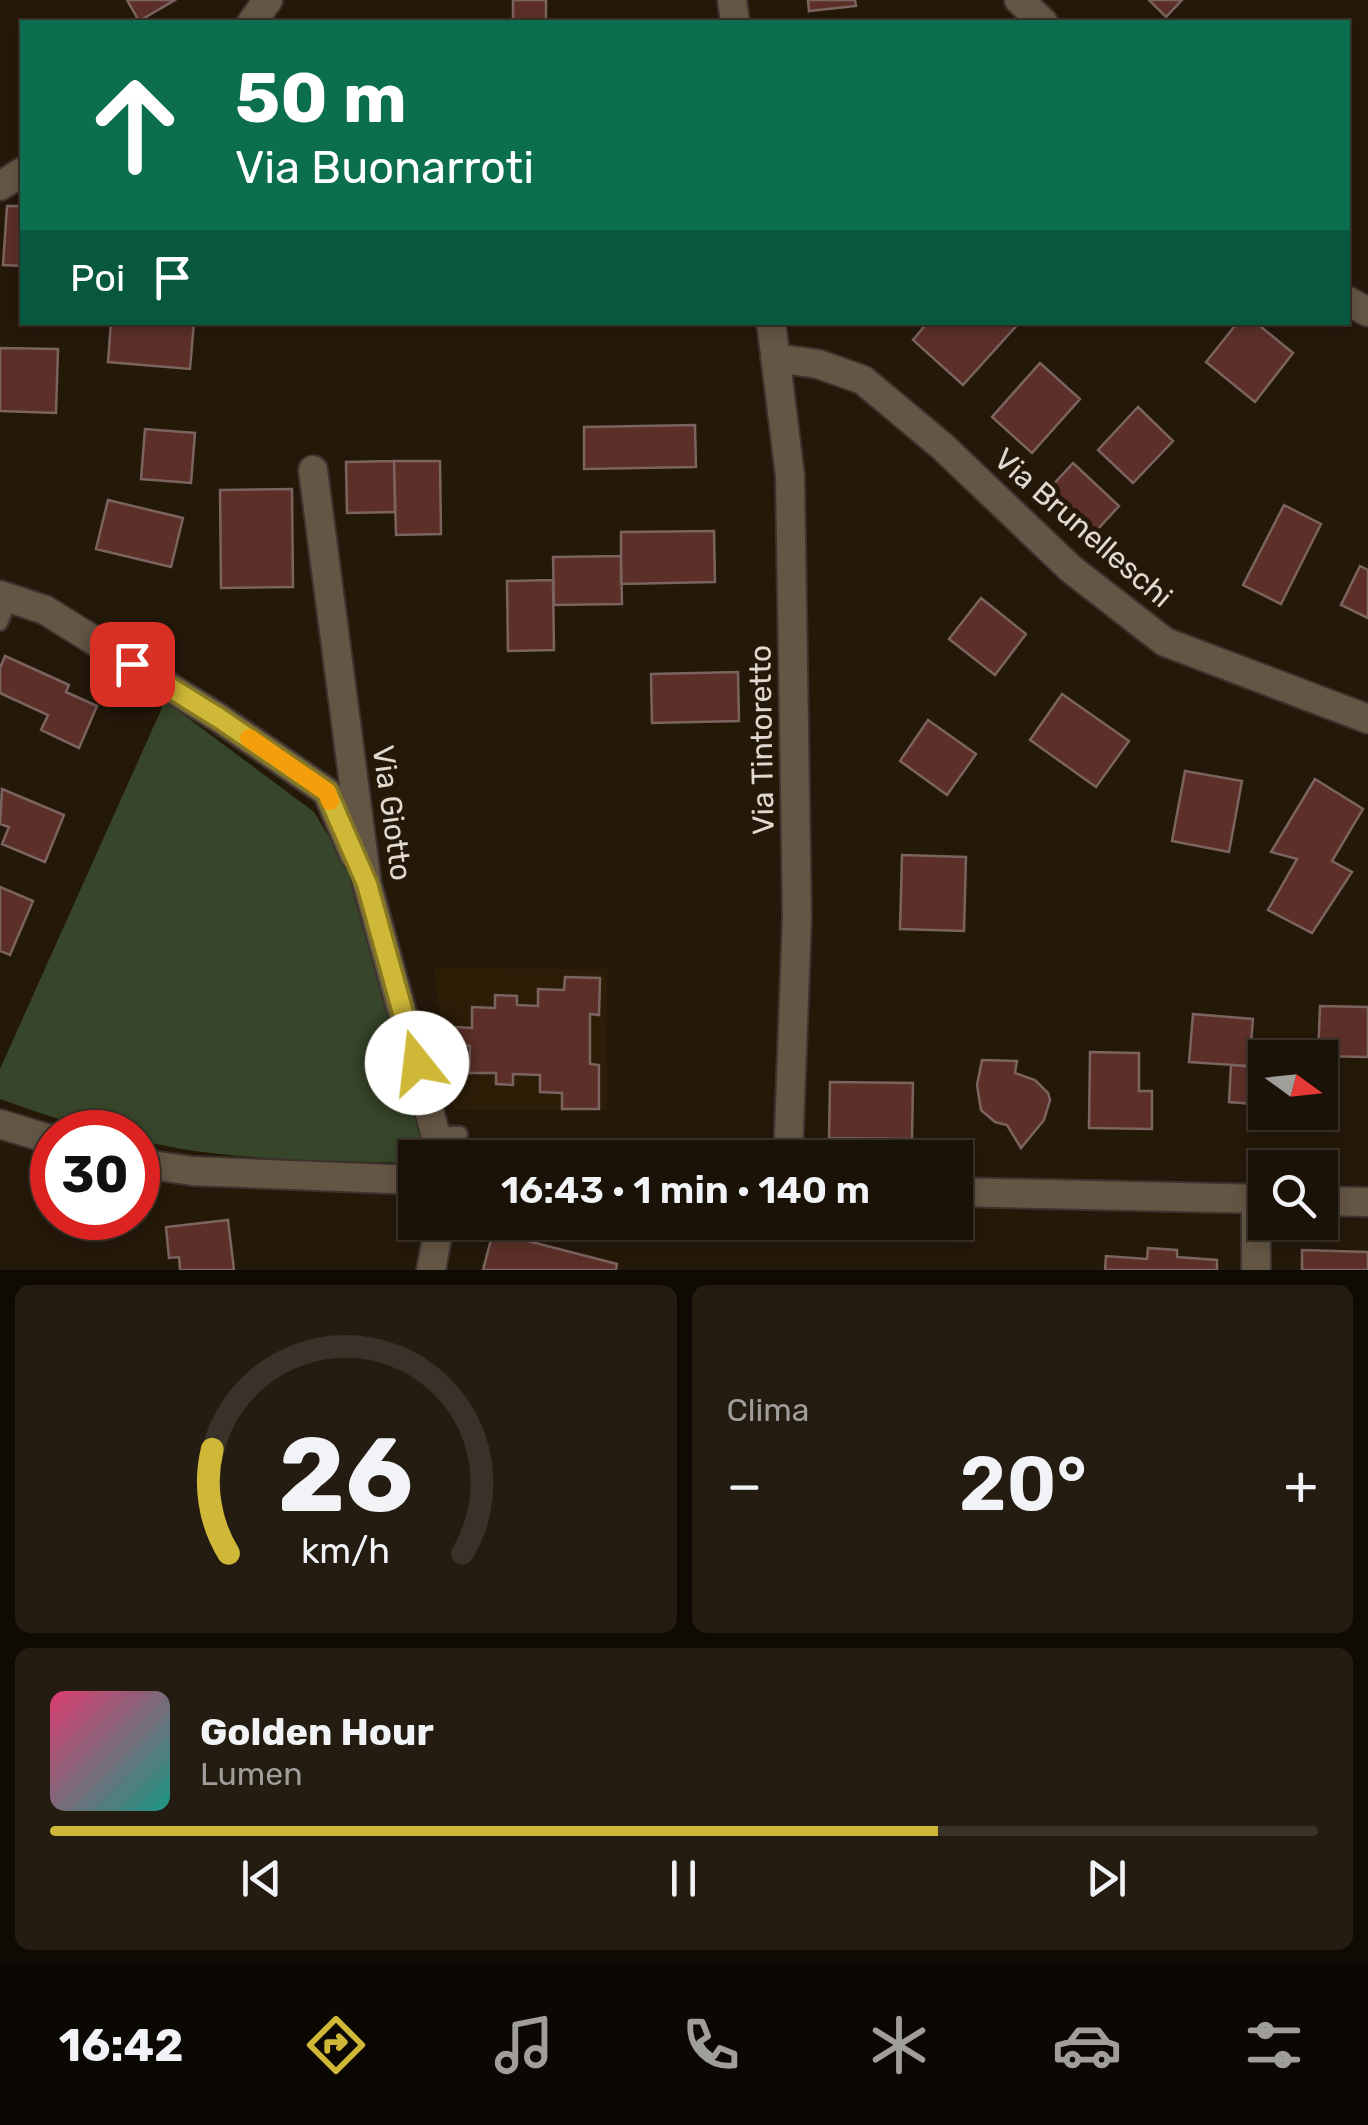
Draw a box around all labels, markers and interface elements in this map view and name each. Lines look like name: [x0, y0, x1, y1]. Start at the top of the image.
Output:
text: 50 m: [235, 57, 407, 140]
icon: ahead: [70, 60, 200, 190]
text: Via Buonarroti: [235, 141, 534, 194]
icon: arrive: [145, 250, 200, 305]
text: Poi: [70, 255, 125, 301]
street label: Via Brunelleschi: [987, 441, 1179, 615]
pin: [90, 622, 175, 707]
icon: arrive: [105, 637, 160, 692]
street label: Via Tintoretto: [742, 645, 782, 835]
street label: Via Giotto: [365, 743, 419, 883]
position arrow: [365, 1011, 469, 1115]
north arrow: [1248, 1040, 1338, 1130]
map controls: [1248, 1040, 1338, 1240]
speed limit sign: 30: [30, 1110, 160, 1240]
button: search: [1248, 1150, 1338, 1240]
text: 16:43 · 1 min · 140 m: [501, 1167, 870, 1213]
text: Clima: [727, 1391, 809, 1429]
text: 26: [278, 1414, 413, 1537]
text: 20°: [959, 1440, 1087, 1529]
text: −: [727, 1453, 762, 1518]
text: +: [1284, 1453, 1318, 1518]
text: km/h: [301, 1530, 390, 1572]
text: Golden Hour: [200, 1709, 434, 1755]
text: Lumen: [200, 1755, 303, 1793]
icon: previous: [234, 1851, 289, 1906]
icon: pause: [656, 1851, 711, 1906]
icon: next: [1079, 1851, 1134, 1906]
icon: directions: [301, 2010, 371, 2080]
icon: music: [489, 2010, 559, 2080]
icon: phone: [676, 2010, 746, 2080]
icon: climate: [864, 2010, 934, 2080]
icon: car: [1052, 2010, 1122, 2080]
icon: filters: [1239, 2010, 1309, 2080]
text: 16:42: [59, 2019, 184, 2072]

